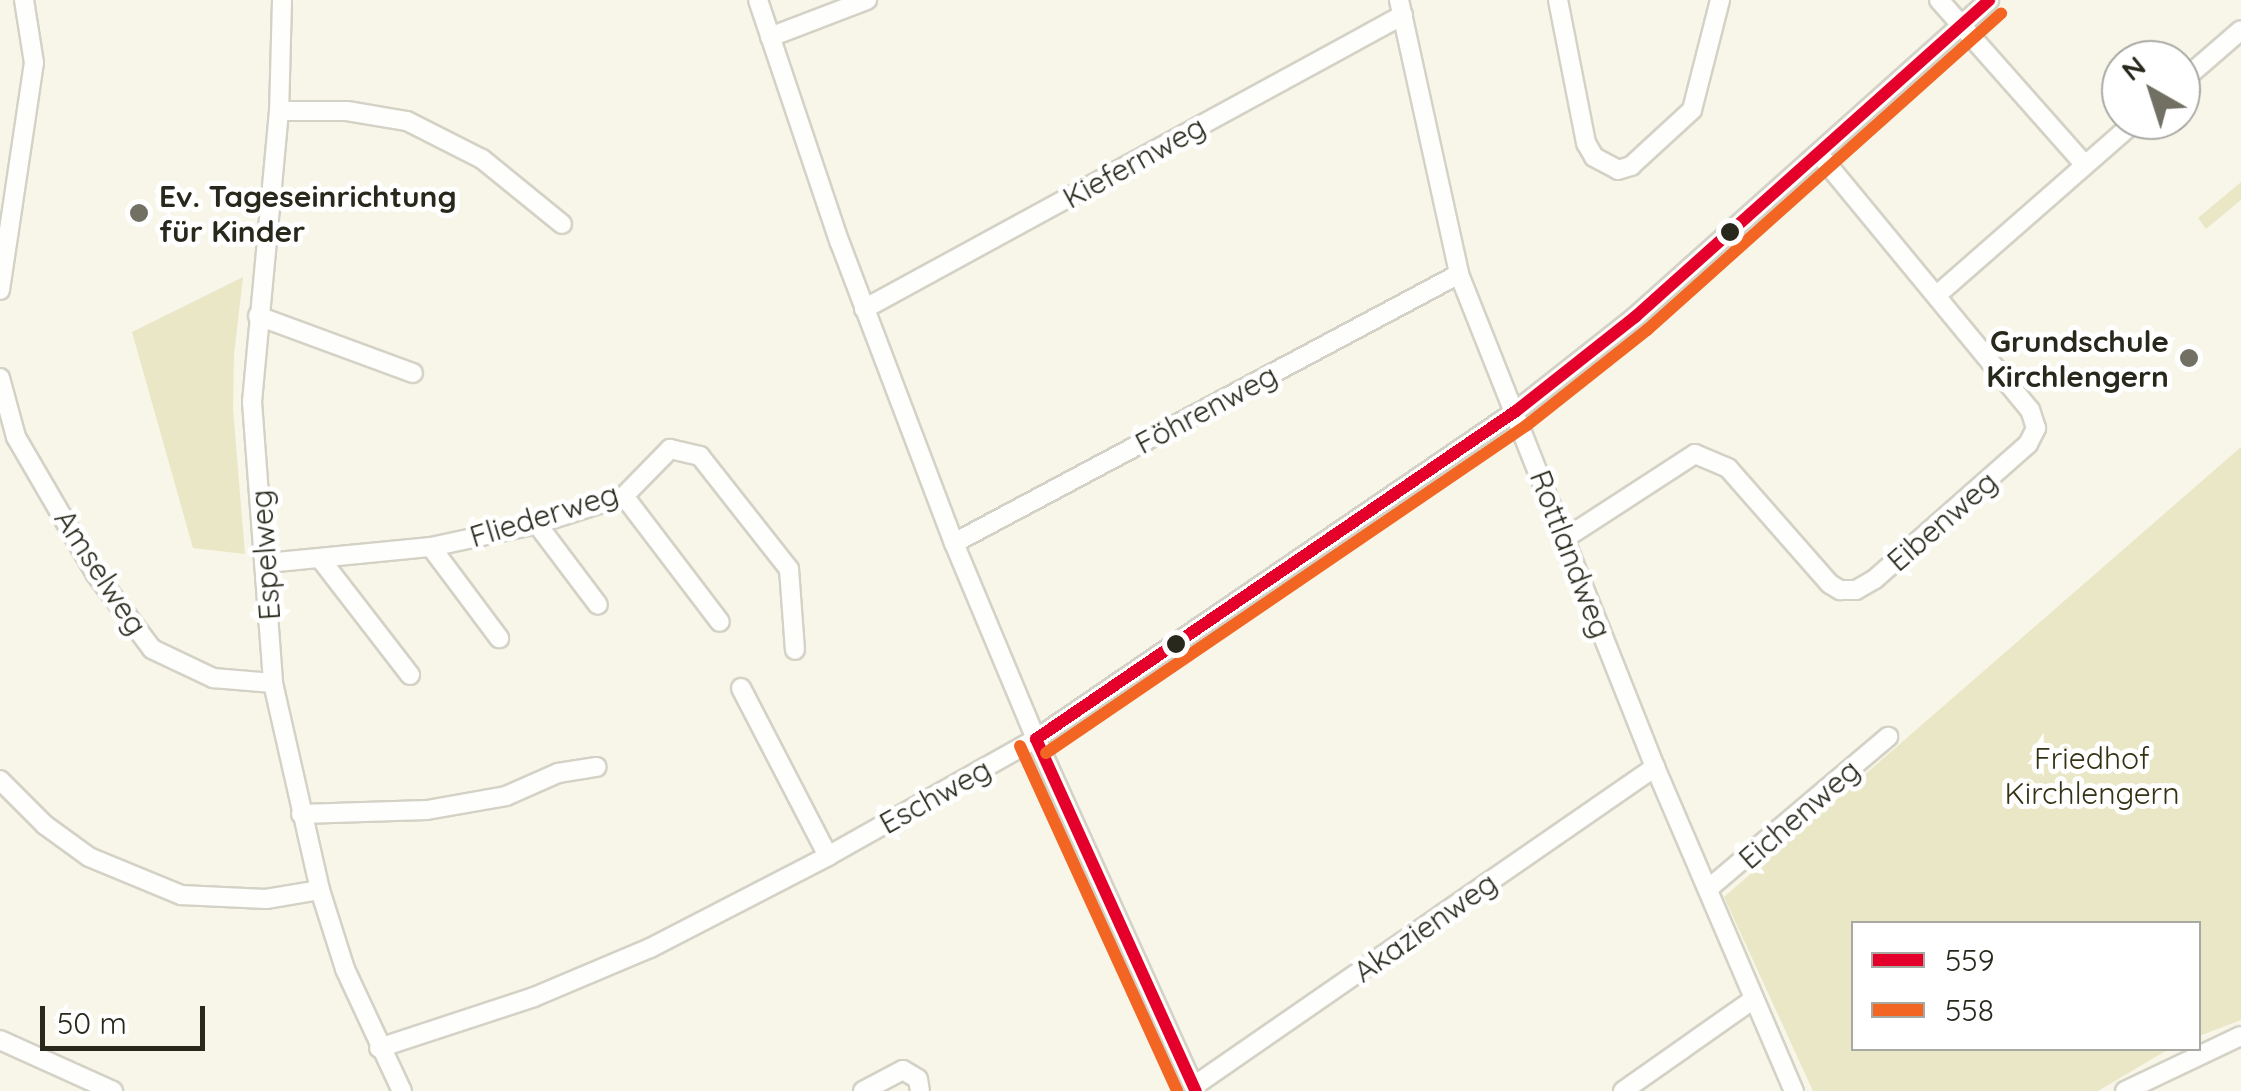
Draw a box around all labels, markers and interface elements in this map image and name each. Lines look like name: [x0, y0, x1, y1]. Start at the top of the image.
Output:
north arrow: [2101, 40, 2201, 140]
text: N: [2114, 48, 2152, 88]
street label: Kiefernweg: [1057, 108, 1211, 216]
place label: Ev. Tageseinrichtung für Kinder: [159, 178, 457, 248]
marker: Ev. Tageseinrichtung für Kinder: [128, 202, 150, 224]
unlabelled marker: [1720, 222, 1740, 242]
place label: Grundschule Kirchlengern: [1986, 323, 2169, 394]
marker: Grundschule Kirchlengern: [2178, 347, 2200, 369]
street label: Föhrenweg: [1129, 357, 1283, 461]
street label: Eibenweg: [1880, 463, 2004, 579]
street label: Rottlandweg: [1522, 465, 1620, 643]
street label: Fliederweg: [465, 475, 623, 555]
street label: Espelweg: [242, 489, 288, 621]
street label: Amselweg: [47, 503, 155, 641]
unlabelled marker: [1166, 634, 1186, 654]
park label: Friedhof Kirchlengern: [2005, 740, 2179, 810]
street label: Eschweg: [873, 751, 997, 841]
street label: Eichenweg: [1731, 752, 1867, 876]
street label: Akazienweg: [1346, 864, 1504, 990]
legend: [1851, 921, 2201, 1051]
text: 559: [1945, 941, 1994, 979]
scale bar: [45, 986, 210, 1048]
text: 558: [1945, 991, 1994, 1029]
text: 50 m: [57, 1004, 127, 1042]

